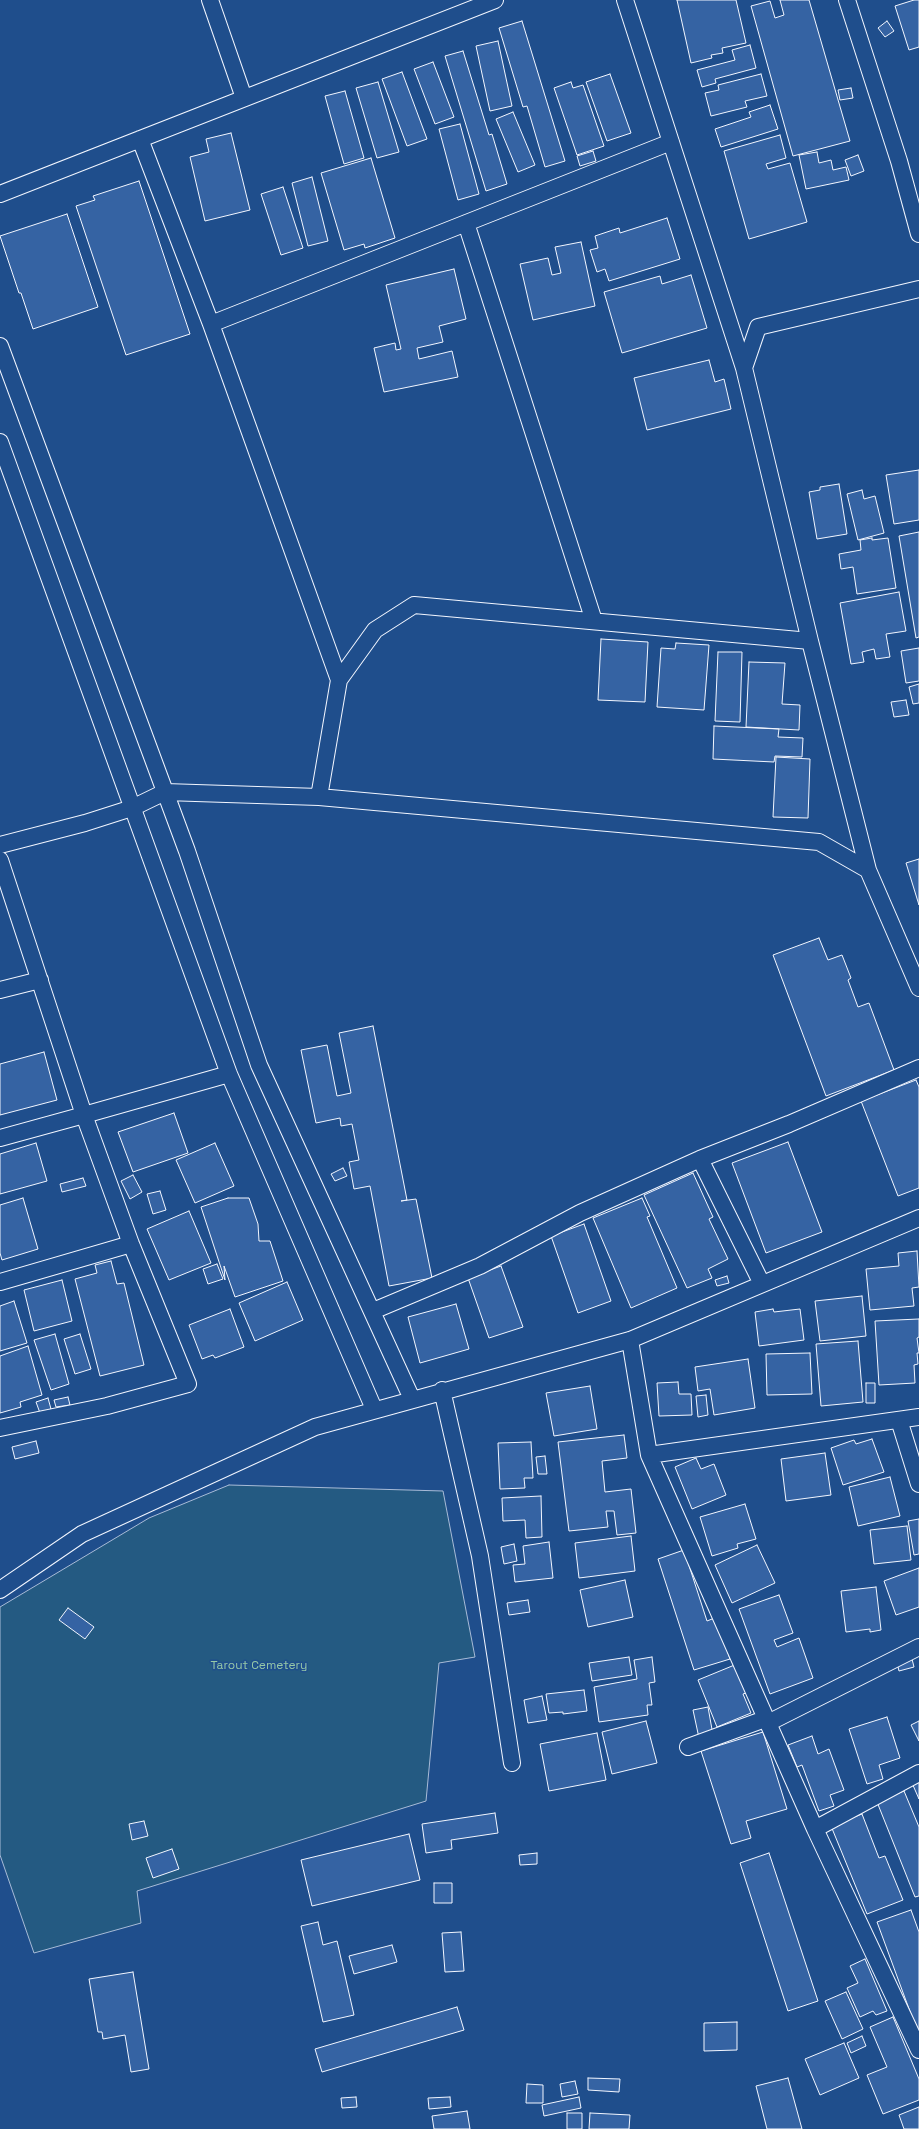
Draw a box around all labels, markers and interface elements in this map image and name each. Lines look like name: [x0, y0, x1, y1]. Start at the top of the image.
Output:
park label: Tarout Cemetery: [211, 1659, 307, 1673]

